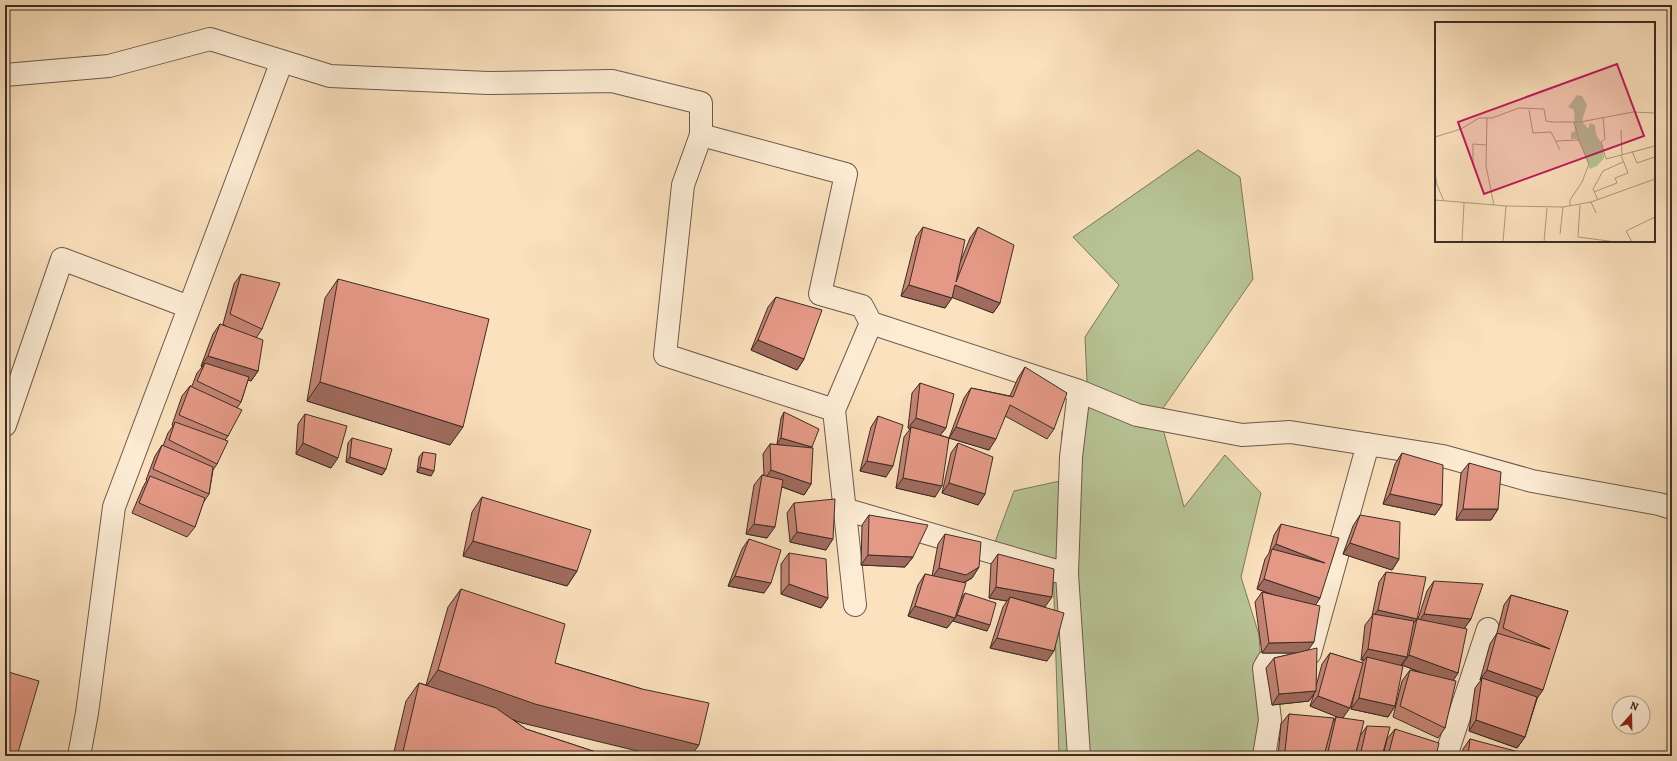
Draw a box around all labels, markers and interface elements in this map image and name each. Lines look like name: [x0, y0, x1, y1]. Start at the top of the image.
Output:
inset map: [1435, 22, 1655, 242]
north arrow: [1611, 695, 1651, 735]
text: N: [1628, 698, 1641, 714]

